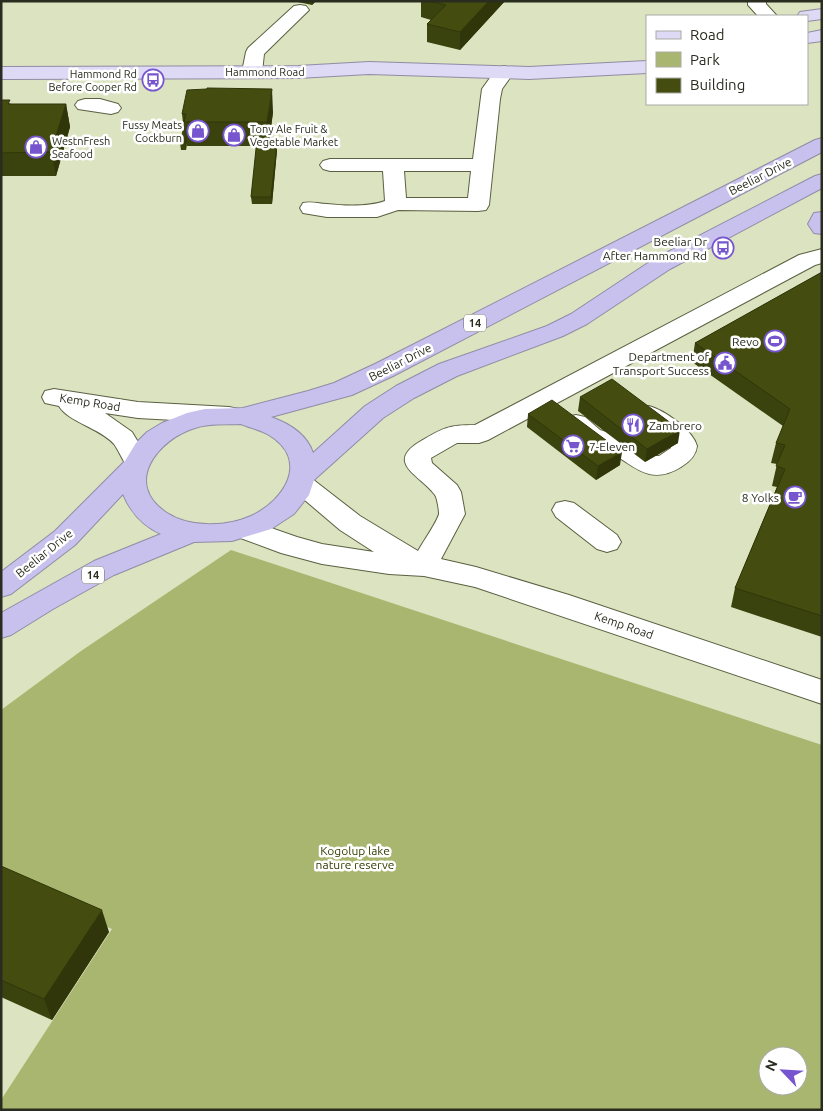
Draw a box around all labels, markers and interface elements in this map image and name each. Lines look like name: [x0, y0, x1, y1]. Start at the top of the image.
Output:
legend: [646, 15, 808, 105]
text: Road: [690, 26, 725, 43]
text: Park: [690, 51, 720, 68]
street label: Hammond Road: [225, 66, 305, 78]
place label: Hammond Rd Before Cooper Rd: [49, 68, 137, 93]
bus stop icon: Hammond Rd Before Cooper Rd: [141, 68, 165, 92]
text: Building: [690, 76, 745, 93]
place label: Fussy Meats Cockburn: [122, 119, 182, 144]
shop icon: Fussy Meats Cockburn: [186, 119, 210, 143]
shop icon: Tony Ale Fruit & Vegetable Market: [222, 123, 246, 147]
place label: Tony Ale Fruit & Vegetable Market: [250, 123, 339, 148]
shop icon: WestnFresh Seafood: [24, 135, 48, 159]
place label: WestnFresh Seafood: [52, 135, 110, 160]
street label: Beeliar Drive: [726, 155, 794, 197]
place label: Beeliar Dr After Hammond Rd: [603, 235, 707, 262]
bus stop icon: Beeliar Dr After Hammond Rd: [711, 236, 735, 260]
road number: 14: [464, 314, 486, 332]
sports icon: Revo: [763, 329, 787, 353]
place label: Revo: [732, 335, 759, 348]
street label: Beeliar Drive: [366, 341, 434, 383]
place label: Department of Transport Success: [613, 350, 709, 377]
public building icon: Department of Transport Success: [713, 351, 737, 375]
street label: Kemp Road: [59, 391, 121, 413]
restaurant icon: Zambrero: [621, 413, 645, 437]
place label: Zambrero: [649, 419, 702, 432]
supermarket icon: 7-Eleven: [561, 434, 585, 458]
place label: 7-Eleven: [589, 440, 635, 453]
cafe icon: 8 Yolks: [783, 485, 807, 509]
place label: 8 Yolks: [742, 491, 779, 504]
street label: Beeliar Drive: [13, 526, 75, 580]
road number: 14: [82, 566, 104, 584]
street label: Kemp Road: [593, 609, 655, 641]
park label: Kogolup lake nature reserve: [316, 844, 394, 871]
north arrow: [758, 1046, 808, 1096]
text: N: [762, 1057, 781, 1074]

